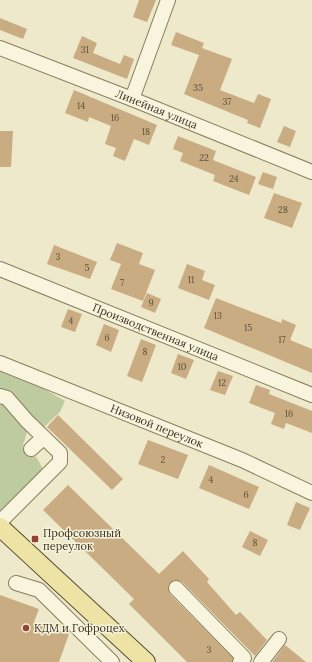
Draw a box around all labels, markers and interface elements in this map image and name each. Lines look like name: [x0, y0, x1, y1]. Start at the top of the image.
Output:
house number: 31: [81, 44, 89, 55]
house number: 35: [193, 82, 203, 93]
street label: Линейная улица: [113, 86, 200, 132]
house number: 37: [223, 96, 231, 107]
house number: 14: [77, 100, 85, 111]
house number: 16: [111, 112, 119, 123]
house number: 18: [142, 126, 150, 137]
house number: 22: [199, 152, 209, 163]
house number: 24: [229, 173, 239, 184]
house number: 28: [278, 204, 288, 215]
house number: 3: [55, 251, 61, 262]
house number: 5: [85, 262, 90, 273]
house number: 11: [188, 274, 194, 285]
house number: 7: [120, 277, 124, 288]
house number: 9: [148, 297, 154, 308]
street label: Производственная улица: [91, 300, 221, 364]
house number: 13: [214, 310, 222, 321]
house number: 4: [69, 315, 74, 326]
house number: 15: [244, 322, 252, 333]
house number: 6: [104, 332, 110, 343]
house number: 17: [278, 334, 286, 345]
house number: 8: [142, 346, 148, 357]
house number: 10: [178, 361, 187, 372]
house number: 12: [218, 377, 226, 388]
street label: Низовой переулок: [108, 401, 205, 451]
house number: 16: [285, 408, 293, 419]
house number: 2: [161, 454, 166, 465]
house number: 4: [209, 474, 214, 485]
house number: 6: [243, 489, 249, 500]
place label: Профсоюзный переулок: [43, 526, 121, 553]
marker: Профсоюзный переулок: [30, 534, 40, 544]
house number: 8: [252, 537, 258, 548]
place label: КДМ и Гофроцех: [34, 621, 125, 635]
marker: КДМ и Гофроцех: [21, 623, 31, 633]
house number: 3: [206, 644, 212, 655]

